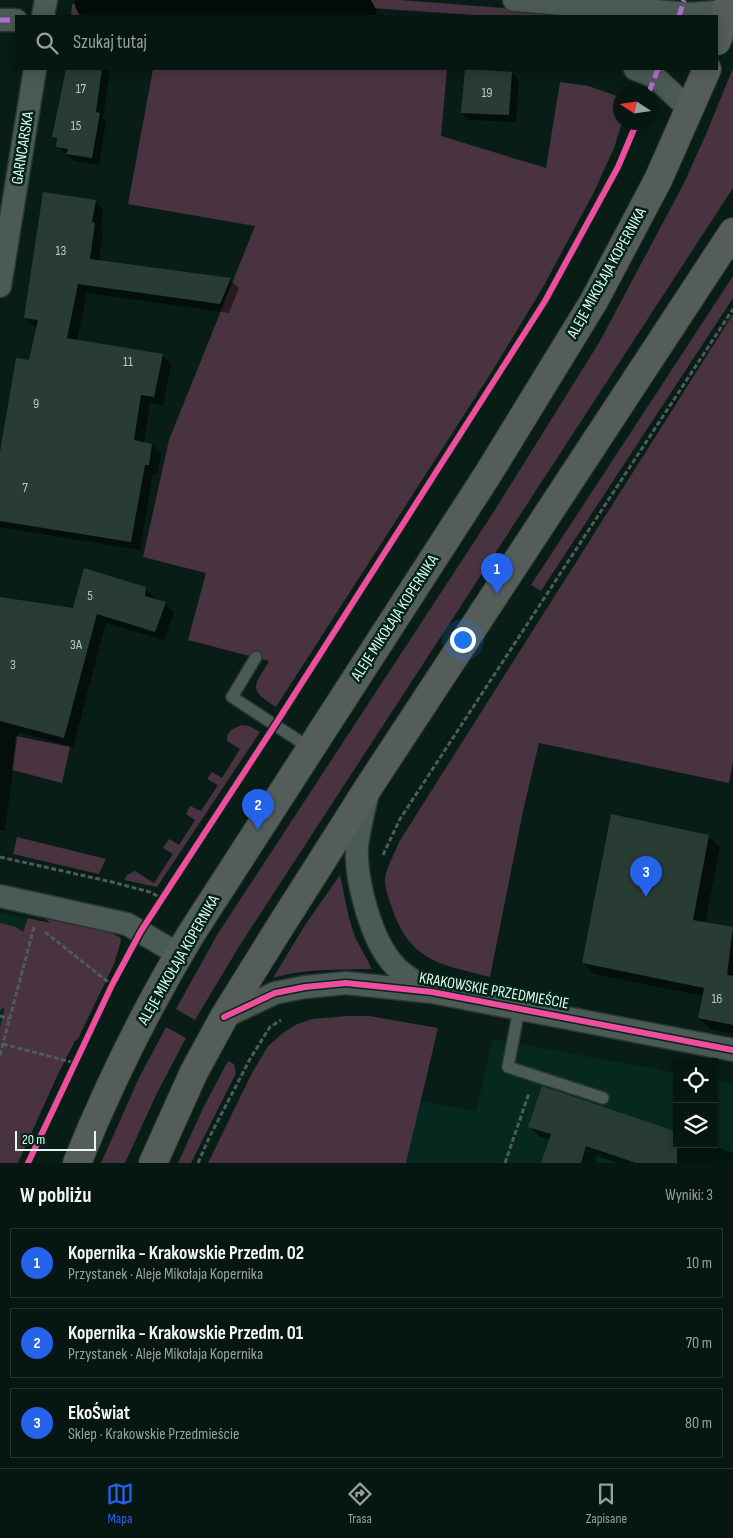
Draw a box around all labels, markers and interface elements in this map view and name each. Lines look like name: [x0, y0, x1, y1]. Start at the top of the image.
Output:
search box: [15, 15, 718, 70]
icon: search: [33, 29, 61, 57]
text: Szukaj tutaj: [73, 31, 147, 54]
house number: 17: [76, 80, 87, 97]
house number: 19: [481, 84, 493, 101]
north arrow: [613, 85, 658, 130]
street label: GARNCARSKA: [8, 110, 38, 186]
house number: 15: [71, 117, 82, 134]
street label: ALEJE MIKOŁAJA KOPERNIKA: [563, 204, 651, 342]
house number: 13: [56, 242, 67, 259]
house number: 11: [123, 353, 133, 370]
house number: 9: [33, 395, 39, 412]
house number: 7: [22, 479, 28, 496]
street label: ALEJE MIKOŁAJA KOPERNIKA: [347, 551, 443, 685]
pin: 1: [481, 553, 513, 594]
house number: 5: [87, 587, 93, 604]
your location: [450, 627, 476, 653]
house number: 3A: [70, 636, 83, 653]
house number: 3: [10, 656, 16, 673]
pin: 2: [242, 789, 274, 830]
pin: 3: [630, 856, 662, 897]
street label: ALEJE MIKOŁAJA KOPERNIKA: [134, 892, 224, 1029]
street label: KRAKOWSKIE PRZEDMIEŚCIE: [418, 968, 570, 1014]
house number: 16: [711, 990, 723, 1007]
map controls: [673, 1058, 718, 1148]
button: locate: [673, 1058, 718, 1103]
button: layers: [673, 1103, 718, 1148]
scale bar: [15, 1128, 96, 1151]
text: 20 m: [22, 1131, 45, 1148]
text: W pobliżu: [20, 1183, 91, 1208]
text: Wyniki: 3: [665, 1186, 713, 1205]
text: Kopernika - Krakowskie Przedm. 02: [68, 1242, 304, 1265]
text: 1: [34, 1254, 40, 1273]
text: 10 m: [686, 1254, 712, 1273]
text: Przystanek · Aleje Mikołaja Kopernika: [68, 1265, 263, 1284]
text: Kopernika - Krakowskie Przedm. 01: [68, 1322, 303, 1345]
text: 2: [33, 1334, 41, 1353]
text: 70 m: [686, 1334, 712, 1353]
text: Przystanek · Aleje Mikołaja Kopernika: [68, 1345, 263, 1364]
text: EkoŚwiat: [68, 1402, 130, 1425]
text: 3: [33, 1414, 41, 1433]
text: 80 m: [685, 1414, 712, 1433]
text: Sklep · Krakowskie Przedmieście: [68, 1425, 239, 1444]
tab: Mapa: [106, 1480, 134, 1527]
tab: Trasa: [346, 1480, 374, 1527]
tab: Zapisane: [586, 1480, 627, 1527]

